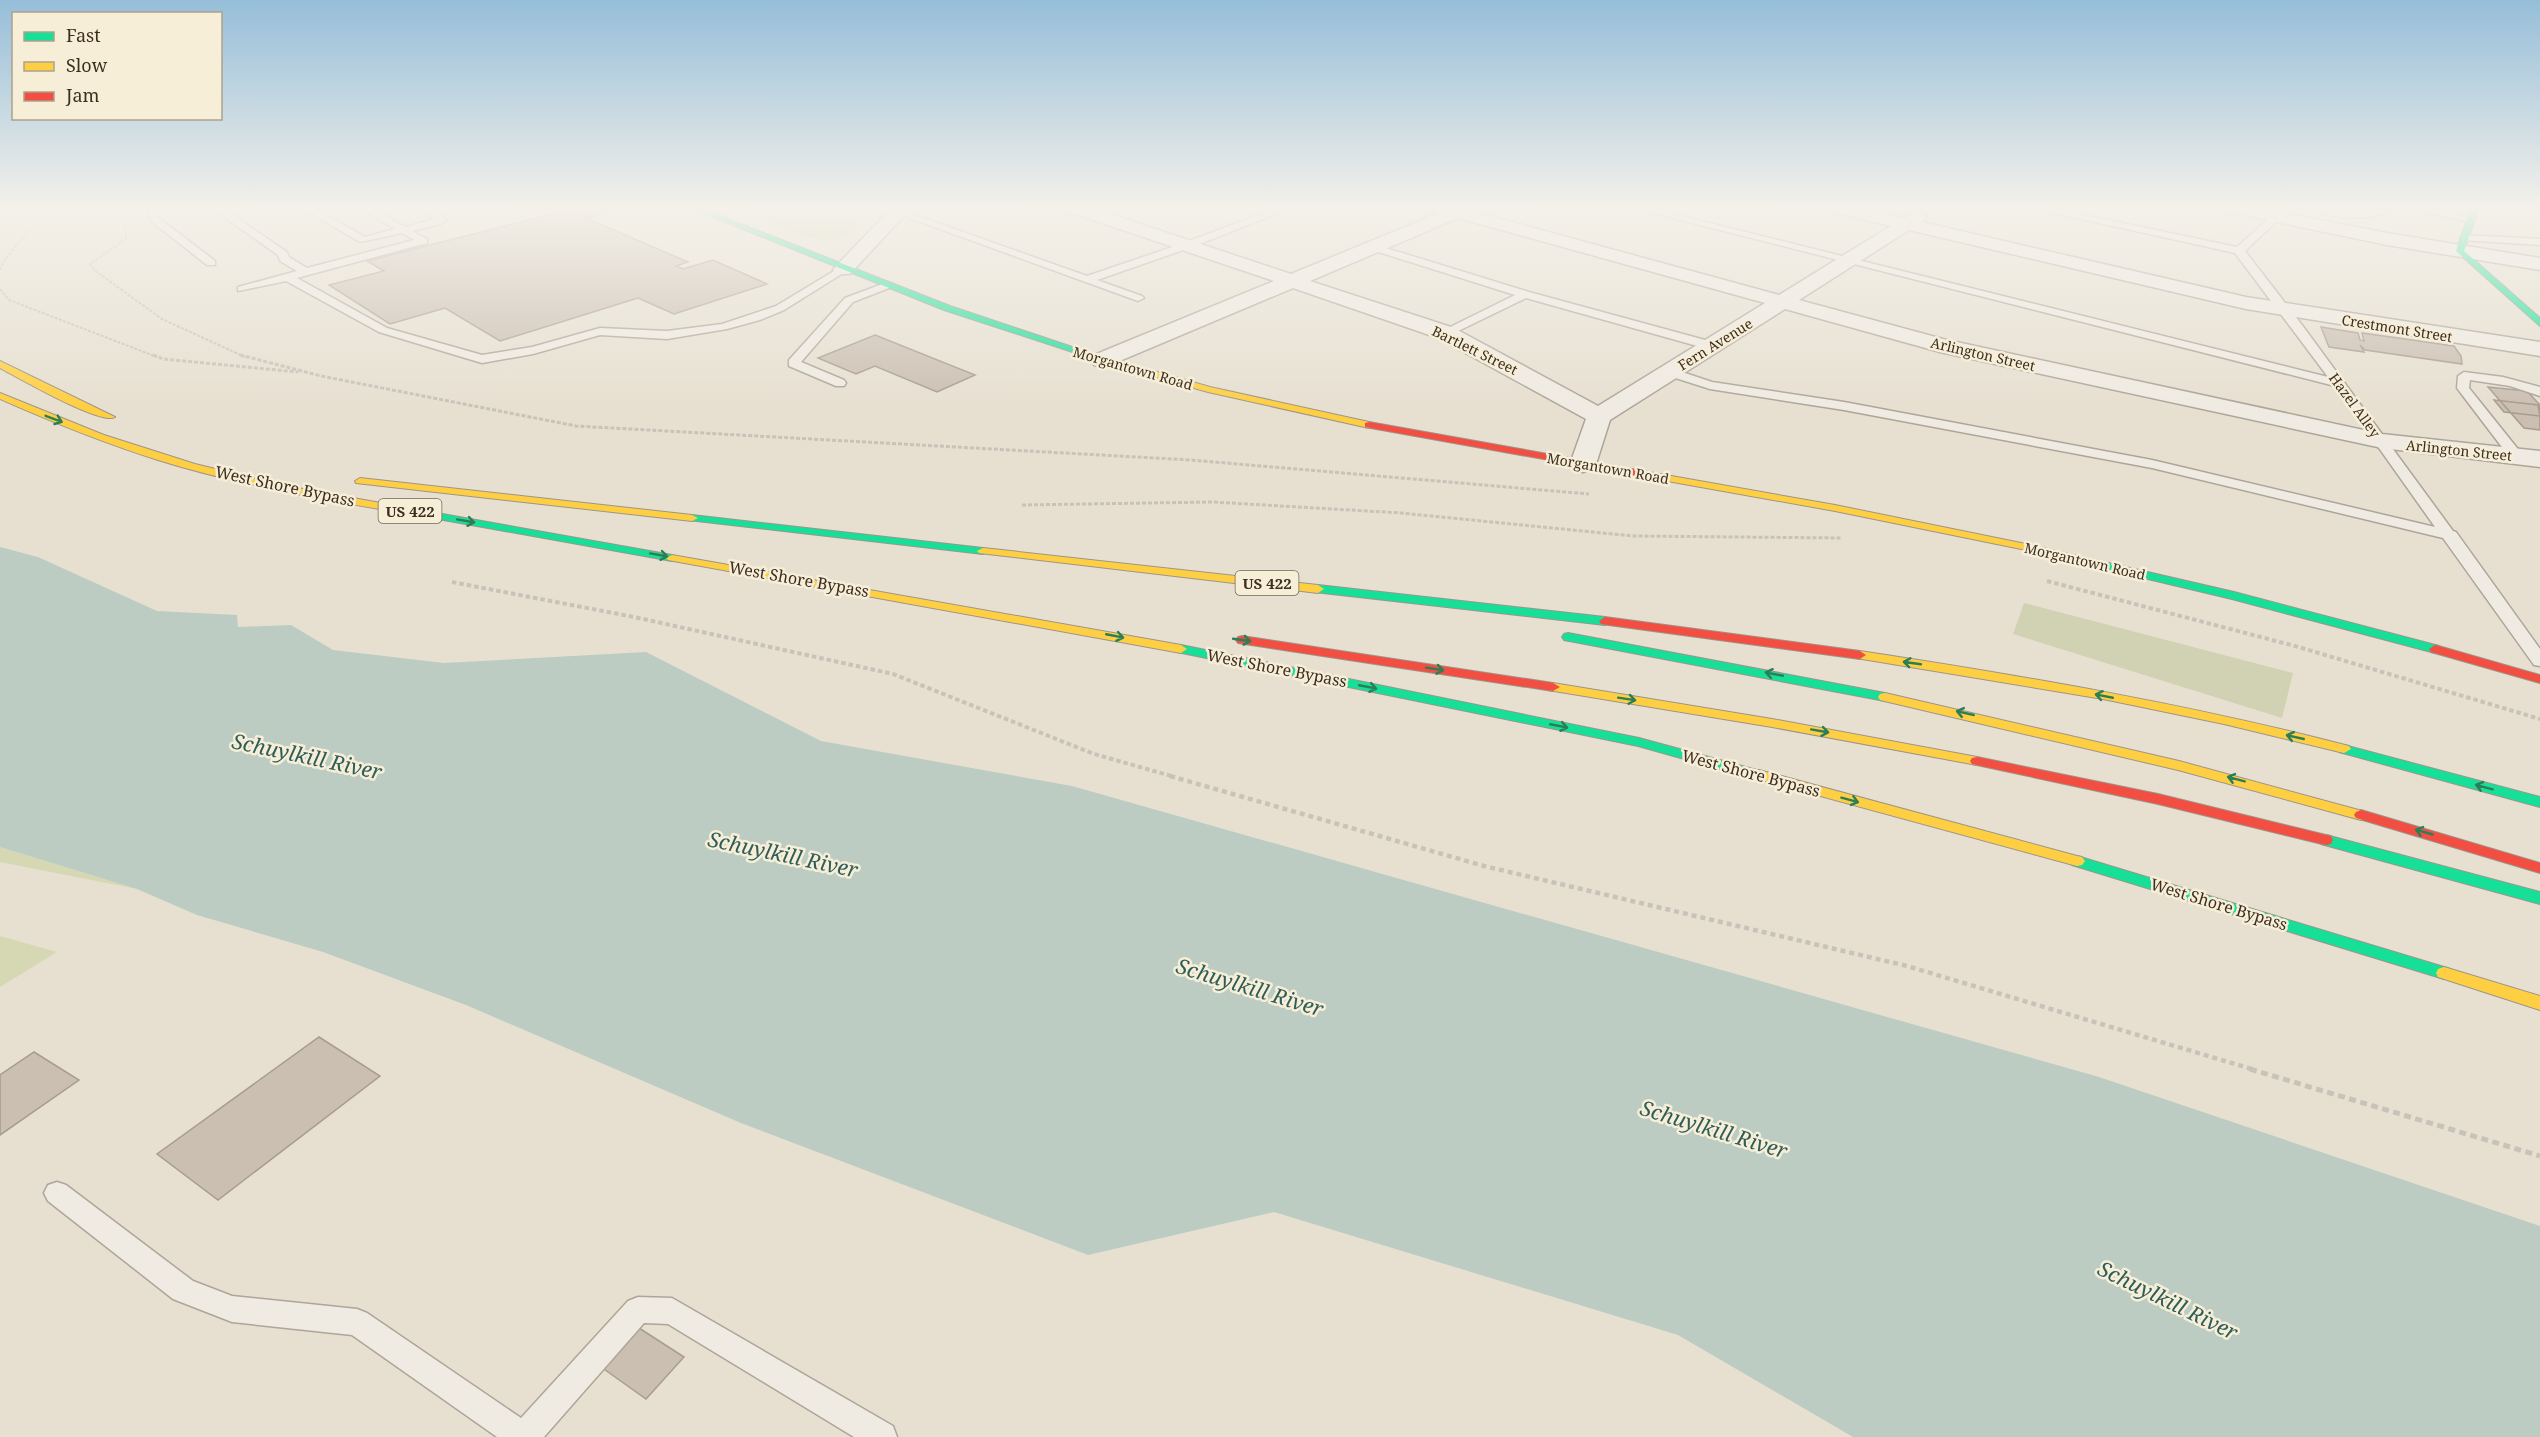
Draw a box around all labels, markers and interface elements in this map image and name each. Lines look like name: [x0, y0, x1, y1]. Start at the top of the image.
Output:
legend: [12, 12, 222, 120]
text: Fast: [66, 23, 101, 47]
text: Slow: [66, 53, 108, 77]
text: Jam: [65, 83, 100, 107]
street label: Crestmont Street: [2340, 310, 2454, 346]
street label: Fern Avenue: [1674, 314, 1756, 374]
street label: Bartlett Street: [1429, 321, 1521, 379]
street label: Arlington Street: [1929, 333, 2037, 375]
street label: Morgantown Road: [1071, 342, 1195, 394]
street label: Hazel Alley: [2325, 369, 2385, 441]
one-way arrow: [44, 414, 63, 425]
street label: Arlington Street: [2405, 435, 2513, 465]
street label: Morgantown Road: [1545, 448, 1671, 488]
street label: West Shore Bypass: [213, 460, 357, 512]
road number: US 422: [378, 499, 442, 523]
one-way arrow: [456, 516, 476, 527]
street label: Morgantown Road: [2023, 538, 2148, 584]
one-way arrow: [648, 549, 668, 560]
street label: West Shore Bypass: [727, 556, 871, 602]
road number: US 422: [1236, 571, 1298, 595]
one-way arrow: [1105, 631, 1124, 642]
one-way arrow: [1231, 635, 1251, 646]
street label: West Shore Bypass: [1205, 644, 1349, 692]
one-way arrow: [1903, 657, 1923, 668]
one-way arrow: [1424, 664, 1444, 675]
one-way arrow: [1765, 668, 1784, 679]
one-way arrow: [1358, 682, 1377, 693]
one-way arrow: [2095, 690, 2115, 701]
one-way arrow: [1617, 693, 1637, 704]
one-way arrow: [1956, 707, 1975, 718]
one-way arrow: [1549, 721, 1568, 732]
water label: Schuylkill River: [229, 726, 385, 786]
one-way arrow: [1809, 726, 1829, 737]
one-way arrow: [2286, 731, 2305, 742]
street label: West Shore Bypass: [1679, 744, 1823, 802]
one-way arrow: [2227, 773, 2246, 785]
one-way arrow: [2474, 780, 2493, 792]
one-way arrow: [1840, 794, 1859, 806]
water label: Schuylkill River: [705, 824, 861, 884]
one-way arrow: [2415, 826, 2434, 837]
street label: West Shore Bypass: [2148, 873, 2290, 935]
water label: Schuylkill River: [1173, 951, 1327, 1023]
water label: Schuylkill River: [1637, 1093, 1791, 1165]
water label: Schuylkill River: [2093, 1254, 2243, 1346]

